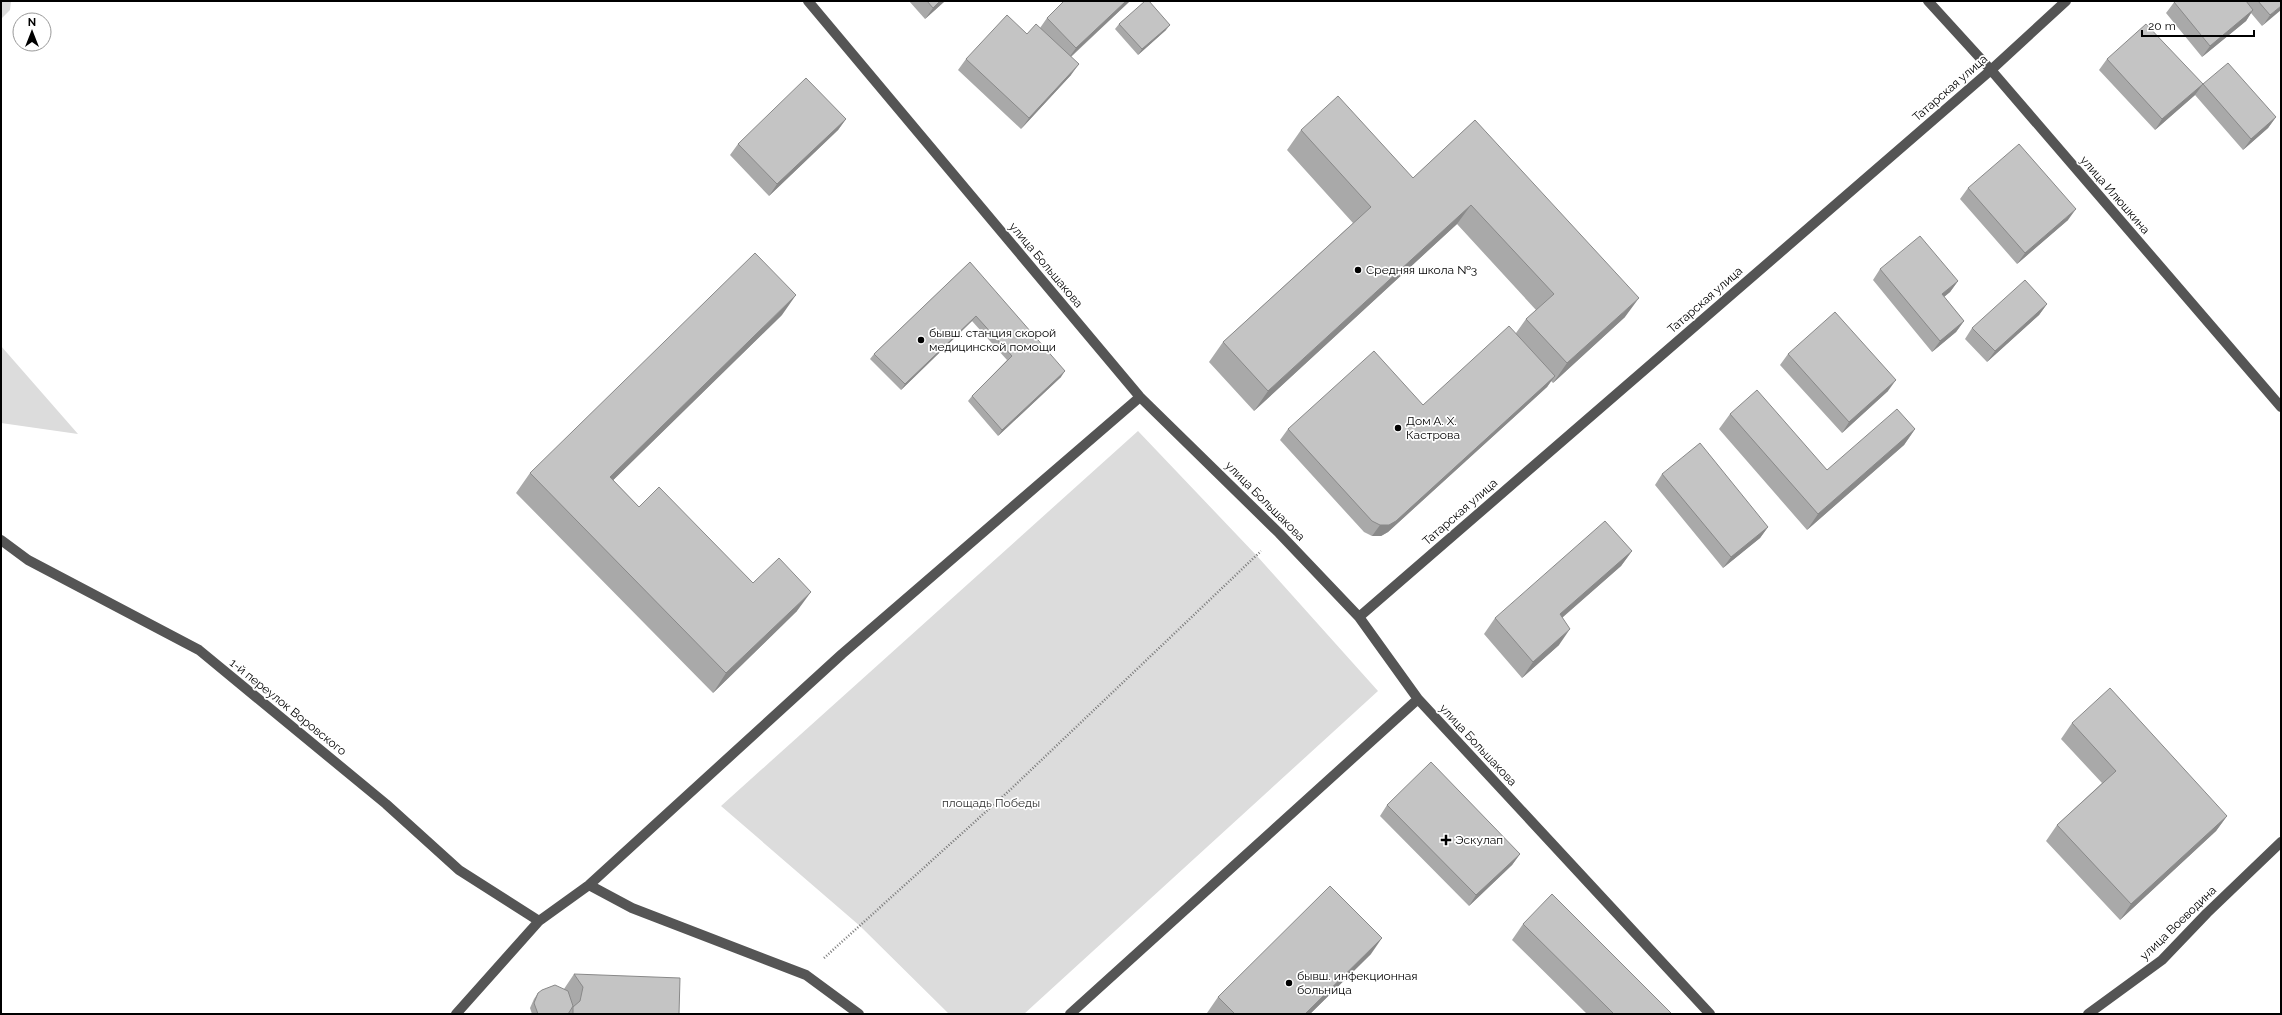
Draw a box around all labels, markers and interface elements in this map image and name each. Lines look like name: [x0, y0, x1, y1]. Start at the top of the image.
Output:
north arrow: [12, 12, 52, 52]
scale bar: [2142, 12, 2254, 38]
text: N: [28, 16, 36, 29]
text: 20 m: [2148, 19, 2176, 33]
street label: Татарская улица: [1910, 52, 1990, 124]
street label: улица Илюшкина: [2077, 153, 2153, 237]
street label: улица Большакова: [1006, 220, 1086, 310]
place label: Средняя школа №3: [1366, 263, 1477, 277]
street label: Татарская улица: [1665, 264, 1745, 336]
marker: Средняя школа №3: [1353, 265, 1363, 275]
place label: бывш. станция скорой медицинской помощи: [929, 326, 1056, 354]
marker: бывш. станция скорой медицинской помощи: [916, 335, 926, 345]
place label: Дом А. Х. Кастрова: [1406, 414, 1460, 442]
marker: Дом А. Х. Кастрова: [1393, 423, 1403, 433]
street label: улица Большакова: [1222, 458, 1308, 544]
street label: Татарская улица: [1420, 476, 1500, 548]
street label: 1-й переулок Воровского: [227, 656, 349, 758]
street label: улица Большакова: [1436, 701, 1520, 789]
park label: площадь Победы: [942, 796, 1040, 810]
place label: Эскулап: [1455, 833, 1503, 847]
marker: Эскулап: [1440, 834, 1452, 846]
street label: улица Воеводина: [2137, 883, 2219, 963]
place label: бывш. инфекционная больница: [1297, 969, 1418, 997]
marker: бывш. инфекционная больница: [1284, 978, 1294, 988]

